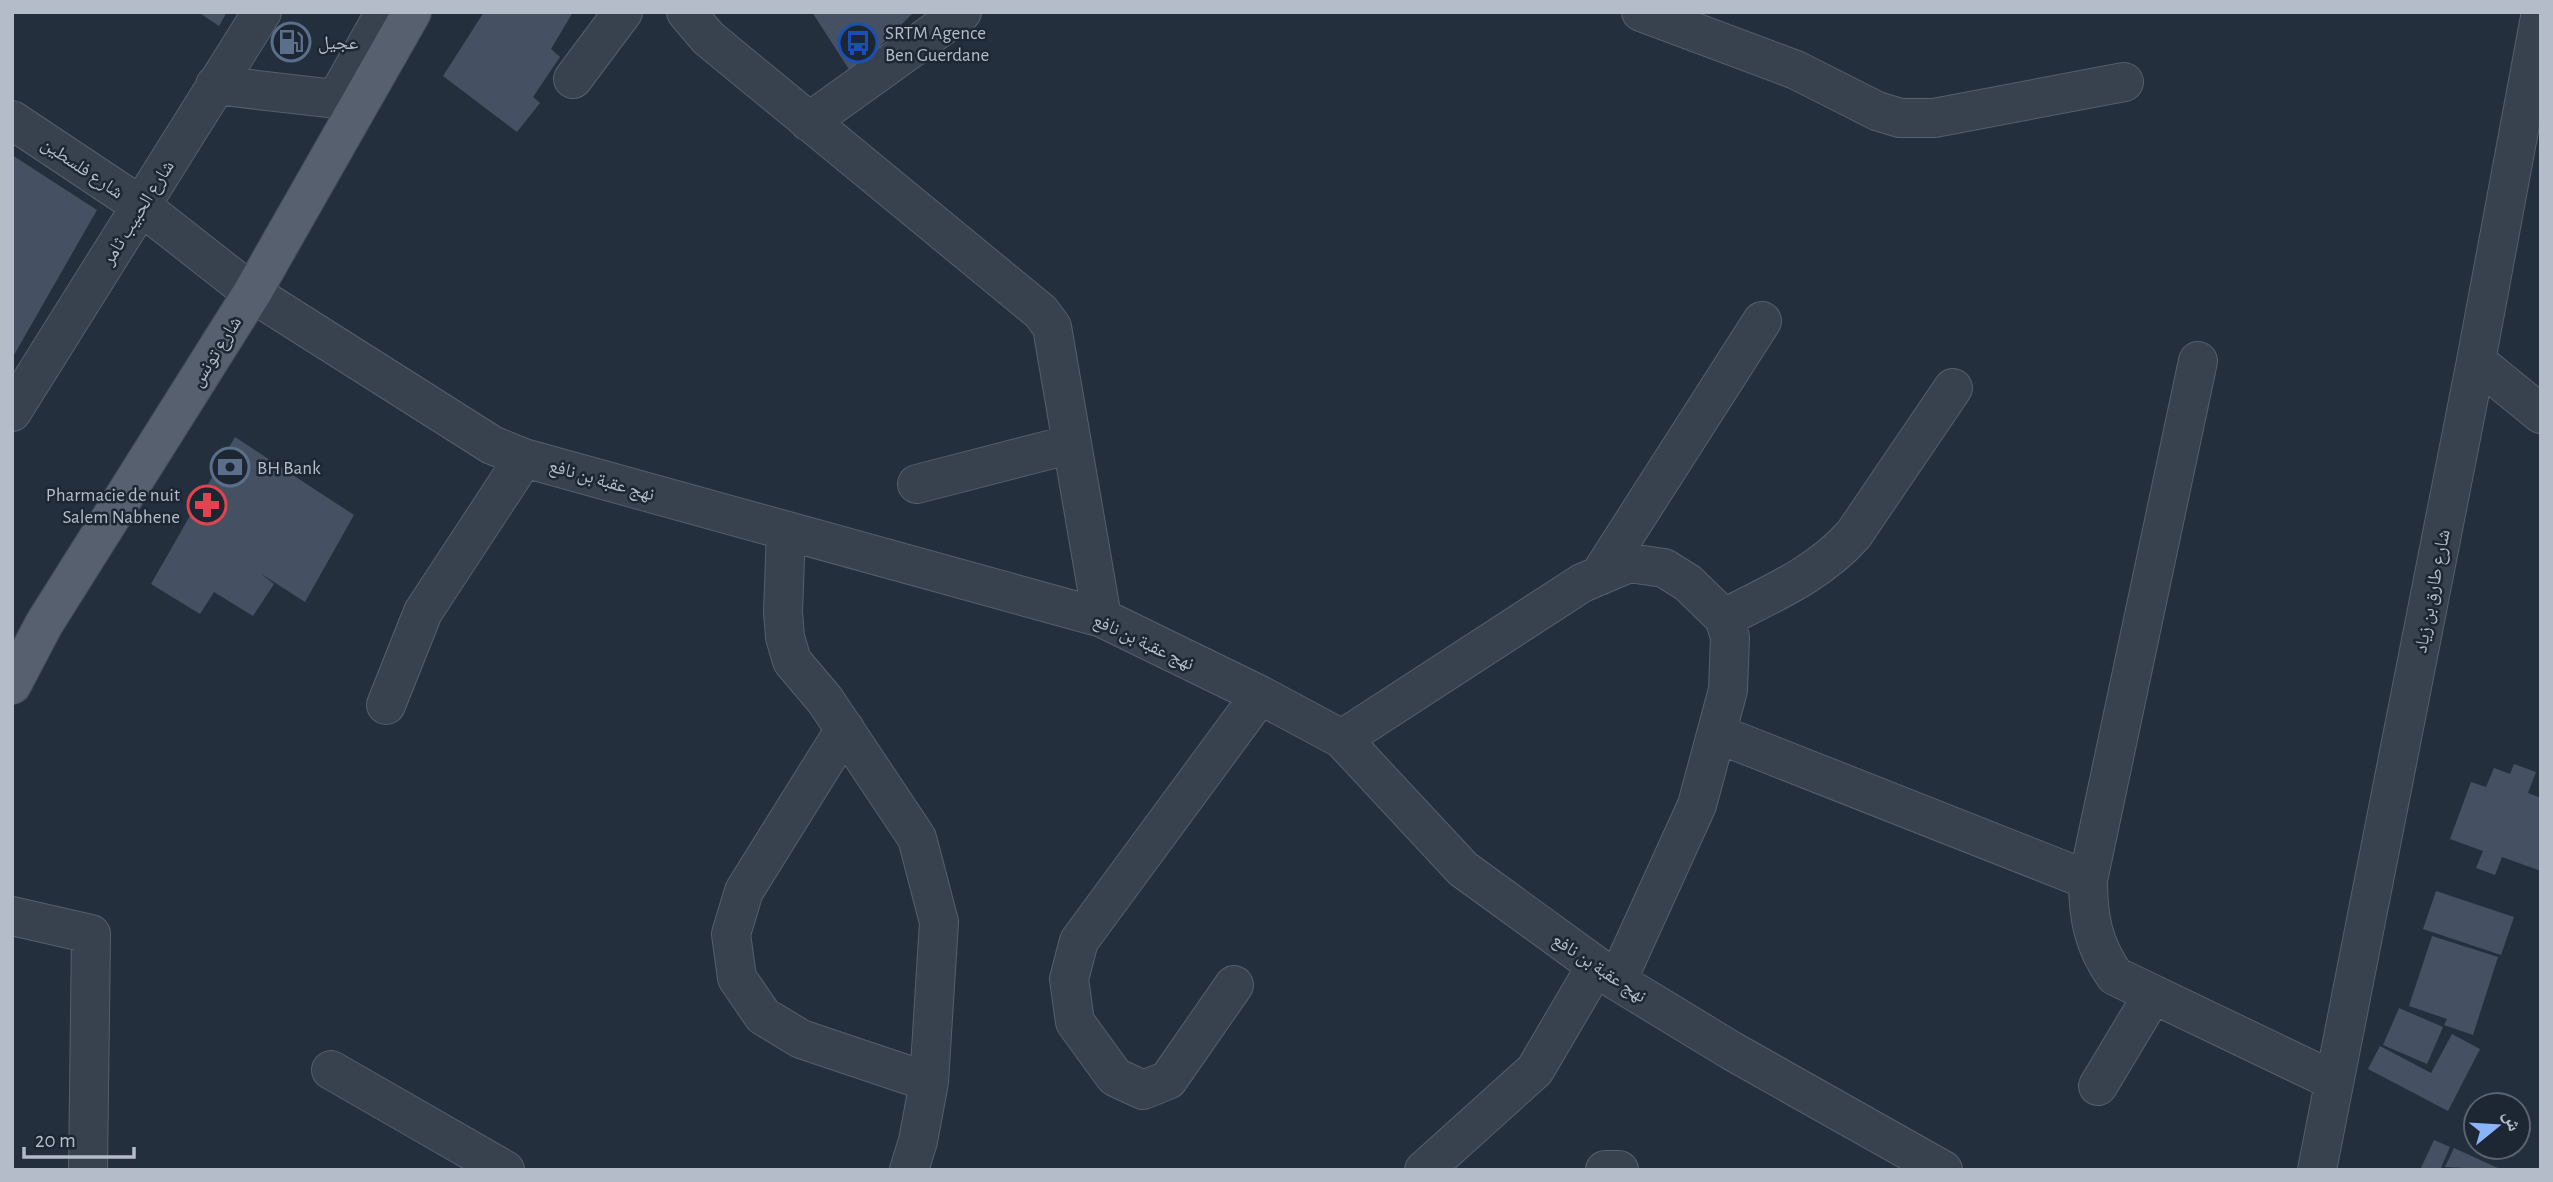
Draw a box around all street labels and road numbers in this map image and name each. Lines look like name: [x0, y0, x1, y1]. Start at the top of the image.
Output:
street label: شارع فلسطين: [37, 134, 127, 203]
street label: شارع الحبيب ثامر: [98, 157, 179, 270]
street label: شارع تونس: [187, 313, 246, 391]
street label: نهج عقبة بن نافع: [546, 456, 657, 507]
street label: شارع طارق بن زياد: [2411, 528, 2455, 655]
street label: نهج عقبة بن نافع: [1089, 611, 1197, 676]
street label: نهج عقبة بن نافع: [1548, 930, 1650, 1008]

